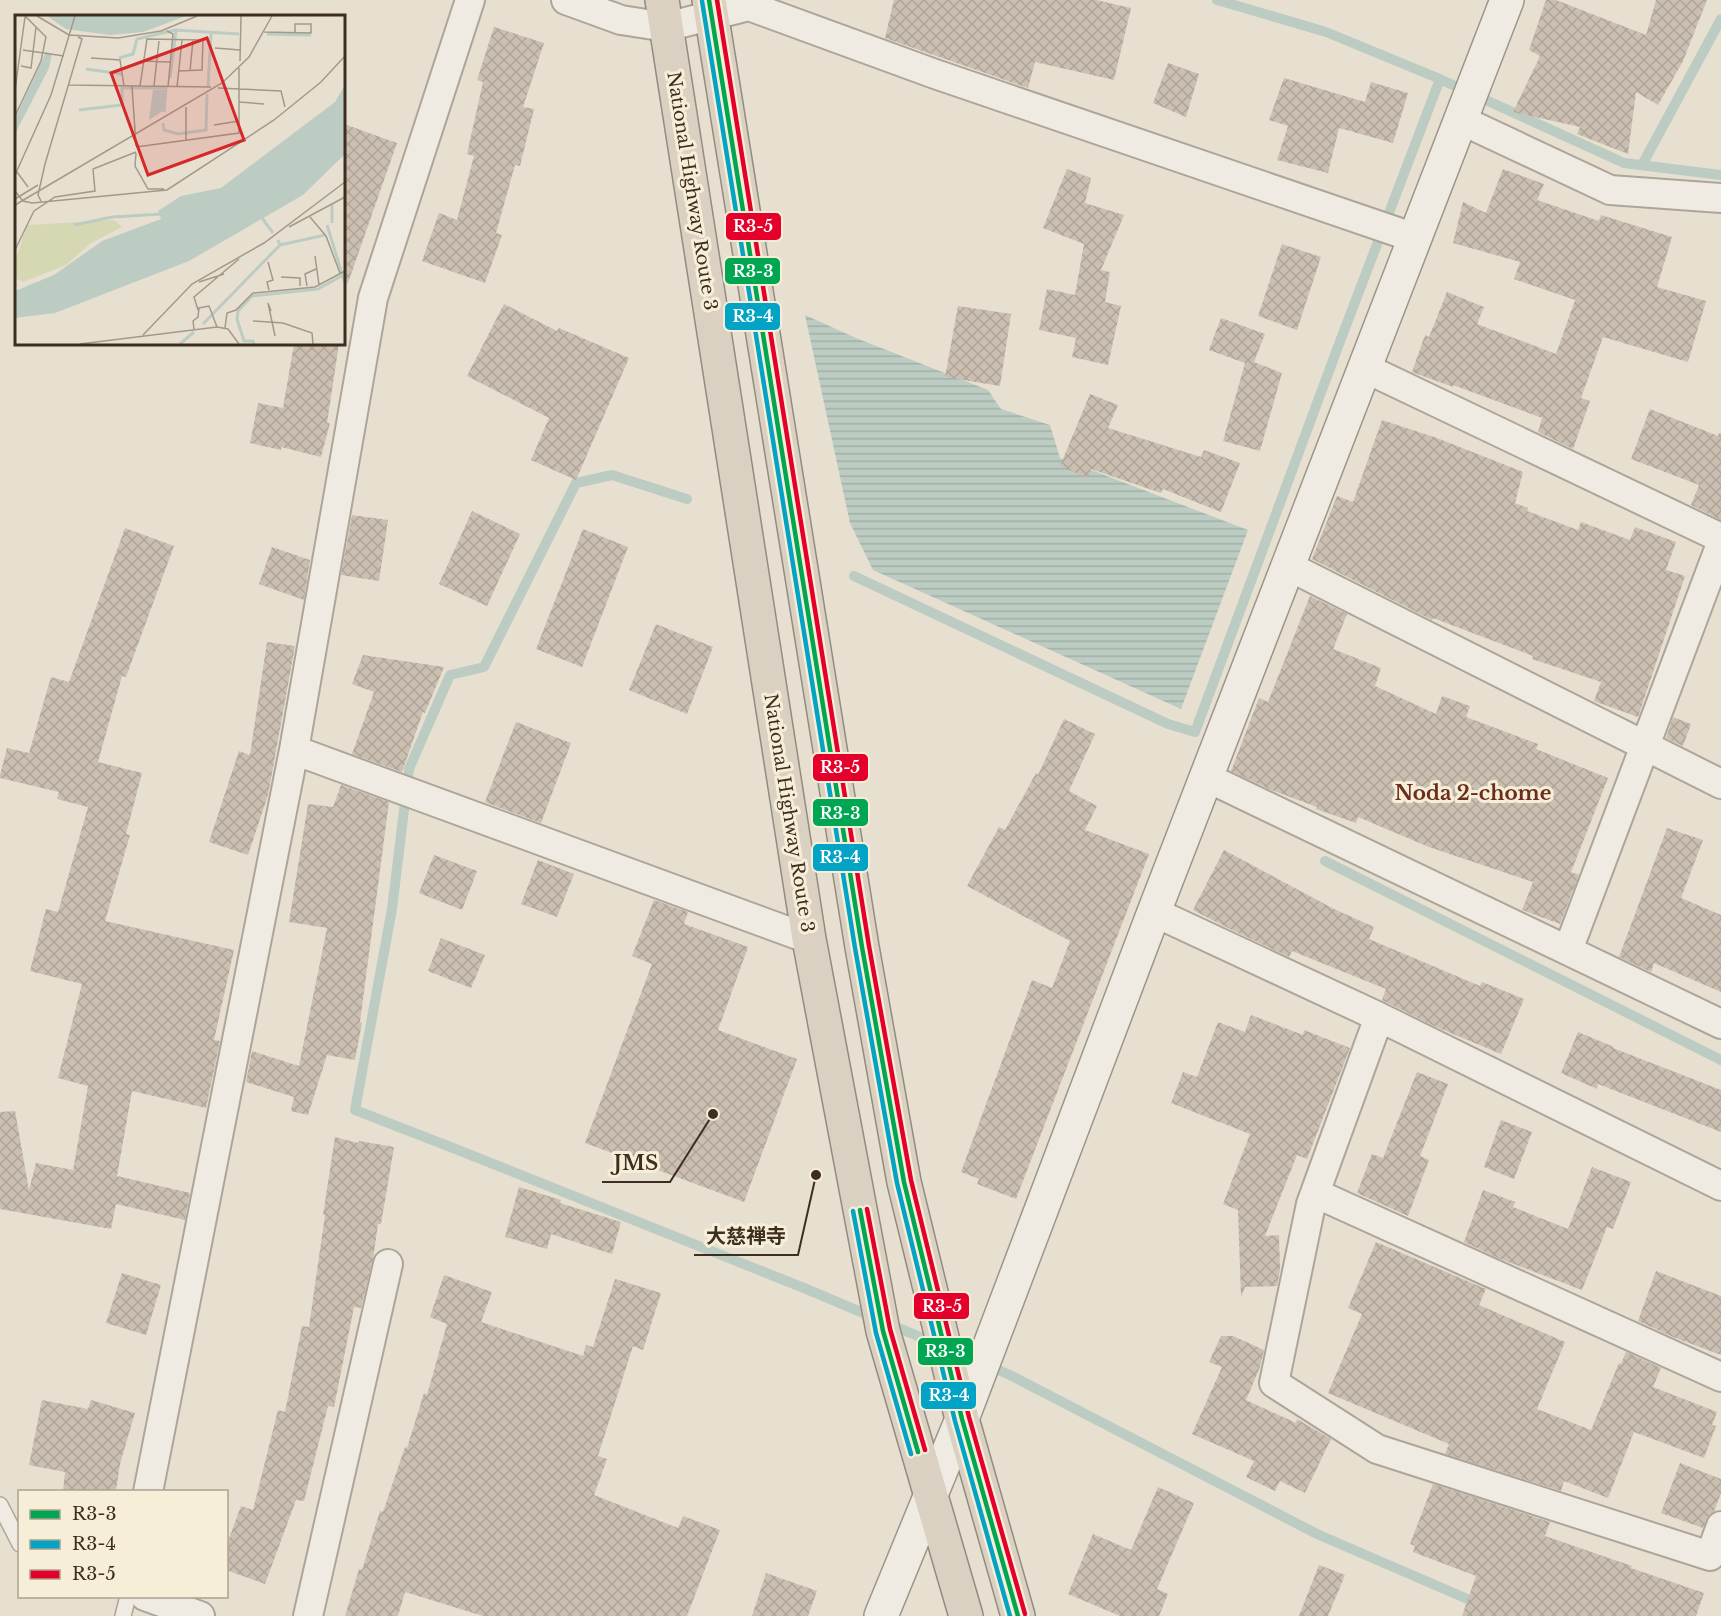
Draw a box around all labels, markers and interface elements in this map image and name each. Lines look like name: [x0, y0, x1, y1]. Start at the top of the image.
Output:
inset map: [15, 15, 345, 345]
street label: National Highway Route 3: [662, 70, 722, 312]
line badge: R3-5: [725, 212, 782, 241]
text: R3-5: [733, 216, 773, 236]
line badge: R3-3: [724, 257, 781, 285]
text: R3-3: [733, 261, 773, 281]
line badge: R3-4: [724, 302, 781, 331]
text: R3-4: [732, 306, 774, 326]
street label: National Highway Route 3: [759, 692, 819, 934]
line badge: R3-5: [812, 753, 869, 782]
text: R3-5: [820, 757, 860, 777]
district label: Noda 2-chome: [1395, 781, 1551, 805]
line badge: R3-3: [812, 798, 869, 827]
text: R3-3: [820, 803, 860, 823]
line badge: R3-4: [812, 843, 869, 872]
text: R3-4: [819, 847, 861, 867]
callout: JMS: [602, 1144, 670, 1182]
text: JMS: [610, 1151, 658, 1175]
callout: 大慈禅寺: [694, 1217, 798, 1255]
text: 大慈禅寺: [706, 1224, 786, 1248]
line badge: R3-5: [913, 1292, 970, 1320]
text: R3-5: [922, 1296, 962, 1316]
line badge: R3-3: [917, 1337, 974, 1366]
text: R3-3: [925, 1341, 965, 1361]
line badge: R3-4: [920, 1381, 977, 1410]
text: R3-4: [928, 1385, 970, 1405]
legend: [18, 1490, 228, 1598]
text: R3-3: [72, 1503, 117, 1525]
text: R3-4: [72, 1533, 116, 1555]
text: R3-5: [72, 1563, 116, 1585]

